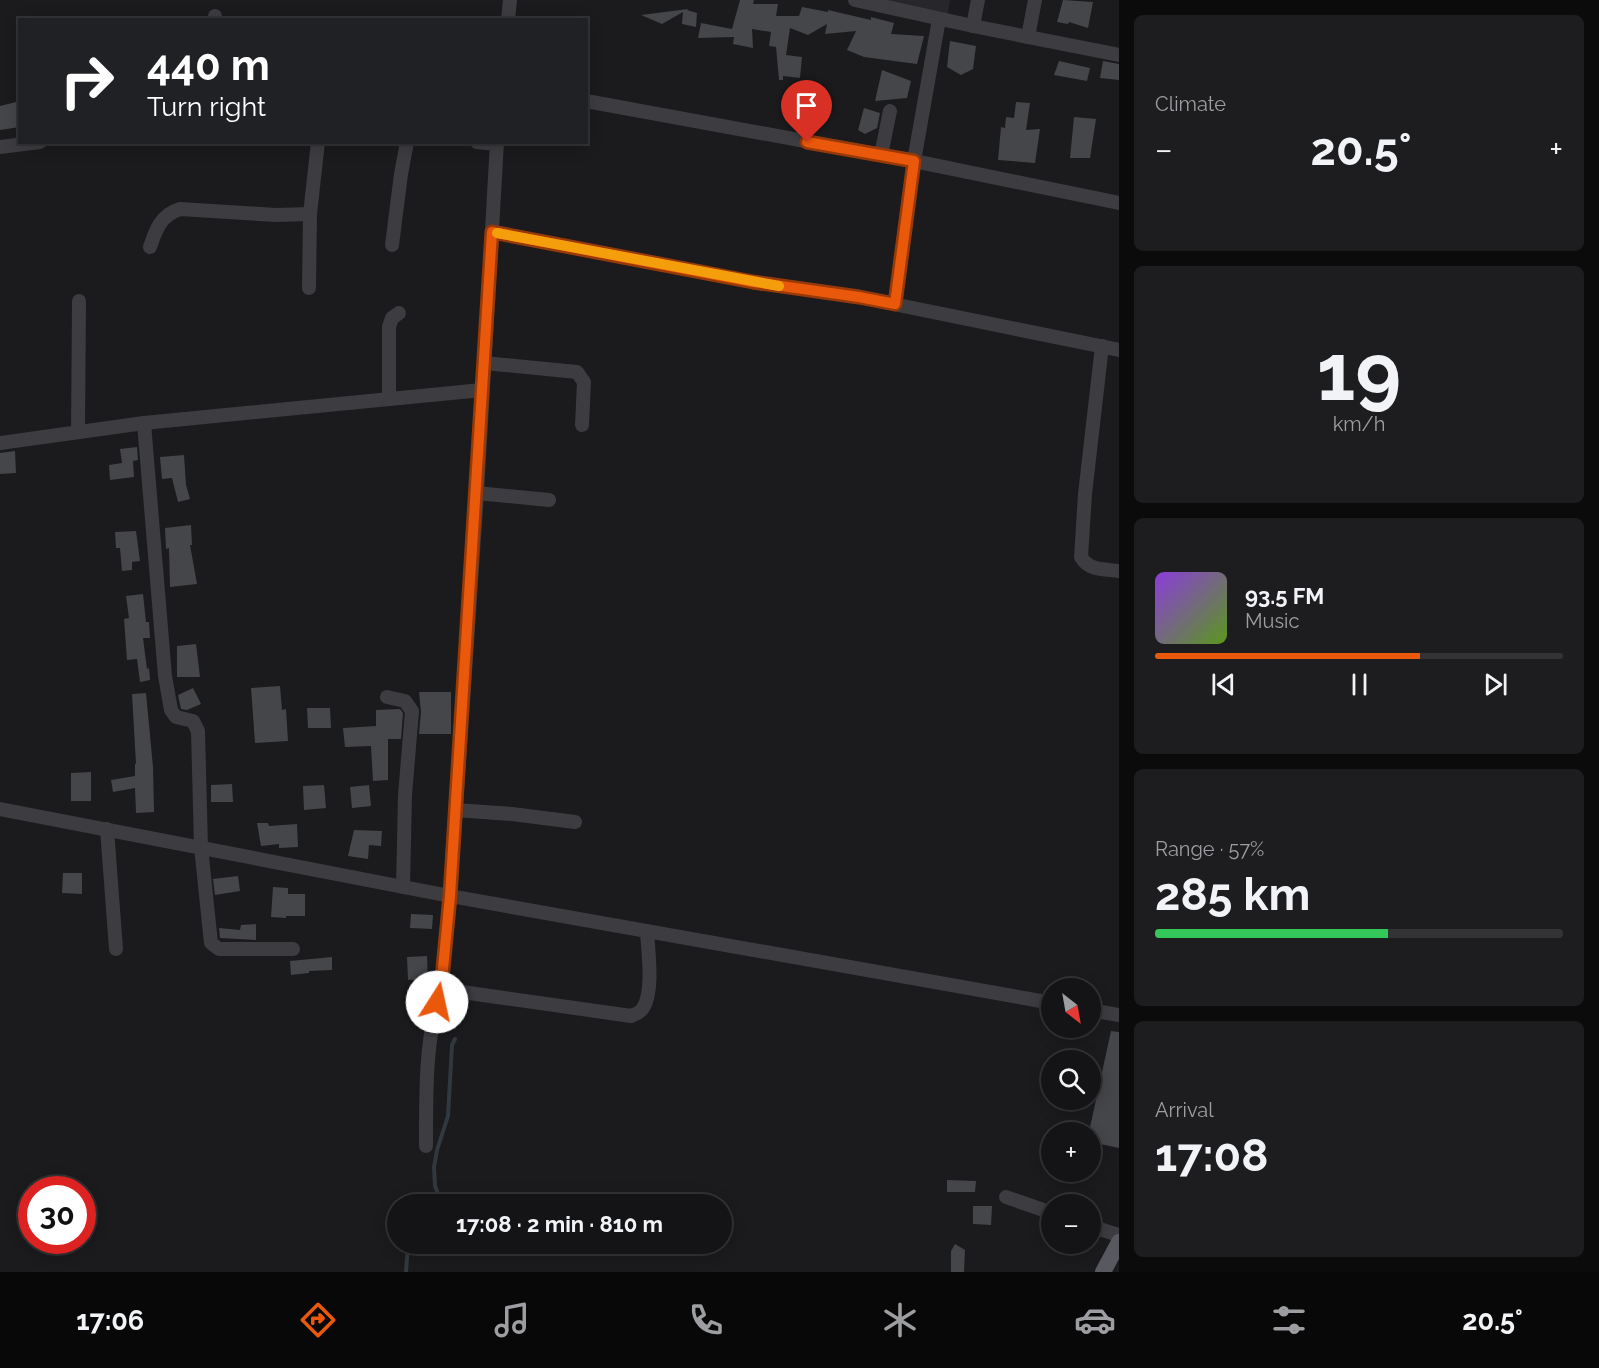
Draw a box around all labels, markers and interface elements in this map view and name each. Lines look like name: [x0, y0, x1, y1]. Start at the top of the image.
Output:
text: 440 m: [147, 41, 270, 90]
icon: right: [48, 42, 126, 120]
pin: [781, 80, 832, 142]
icon: arrive: [790, 89, 823, 122]
text: Turn right: [147, 91, 266, 122]
text: Climate: [1155, 92, 1226, 116]
text: 20.5°: [1311, 123, 1411, 176]
text: −: [1155, 130, 1173, 169]
text: +: [1549, 130, 1563, 169]
text: 19: [1317, 327, 1401, 418]
text: km/h: [1333, 412, 1385, 436]
text: 93.5 FM: [1245, 583, 1324, 609]
text: Music: [1245, 609, 1299, 633]
icon: previous: [1207, 668, 1240, 701]
icon: pause: [1343, 668, 1376, 701]
icon: next: [1479, 668, 1512, 701]
text: Range · 57%: [1155, 837, 1264, 861]
text: 285 km: [1155, 868, 1310, 921]
position arrow: [405, 970, 469, 1034]
north arrow: [1041, 978, 1101, 1038]
map controls: [1041, 978, 1101, 1254]
button: search: [1041, 1050, 1101, 1110]
text: Arrival: [1155, 1098, 1214, 1122]
button: +: [1041, 1122, 1101, 1182]
text: 17:08: [1155, 1129, 1268, 1182]
speed limit sign: 30: [18, 1176, 96, 1254]
button: −: [1041, 1194, 1101, 1254]
text: 17:08 · 2 min · 810 m: [456, 1211, 663, 1237]
icon: directions: [297, 1299, 339, 1341]
icon: music: [491, 1299, 533, 1341]
icon: phone: [685, 1299, 727, 1341]
icon: climate: [879, 1299, 921, 1341]
icon: car: [1074, 1299, 1116, 1341]
icon: filters: [1268, 1299, 1310, 1341]
text: 17:06: [76, 1305, 144, 1336]
text: 20.5°: [1462, 1305, 1523, 1336]

